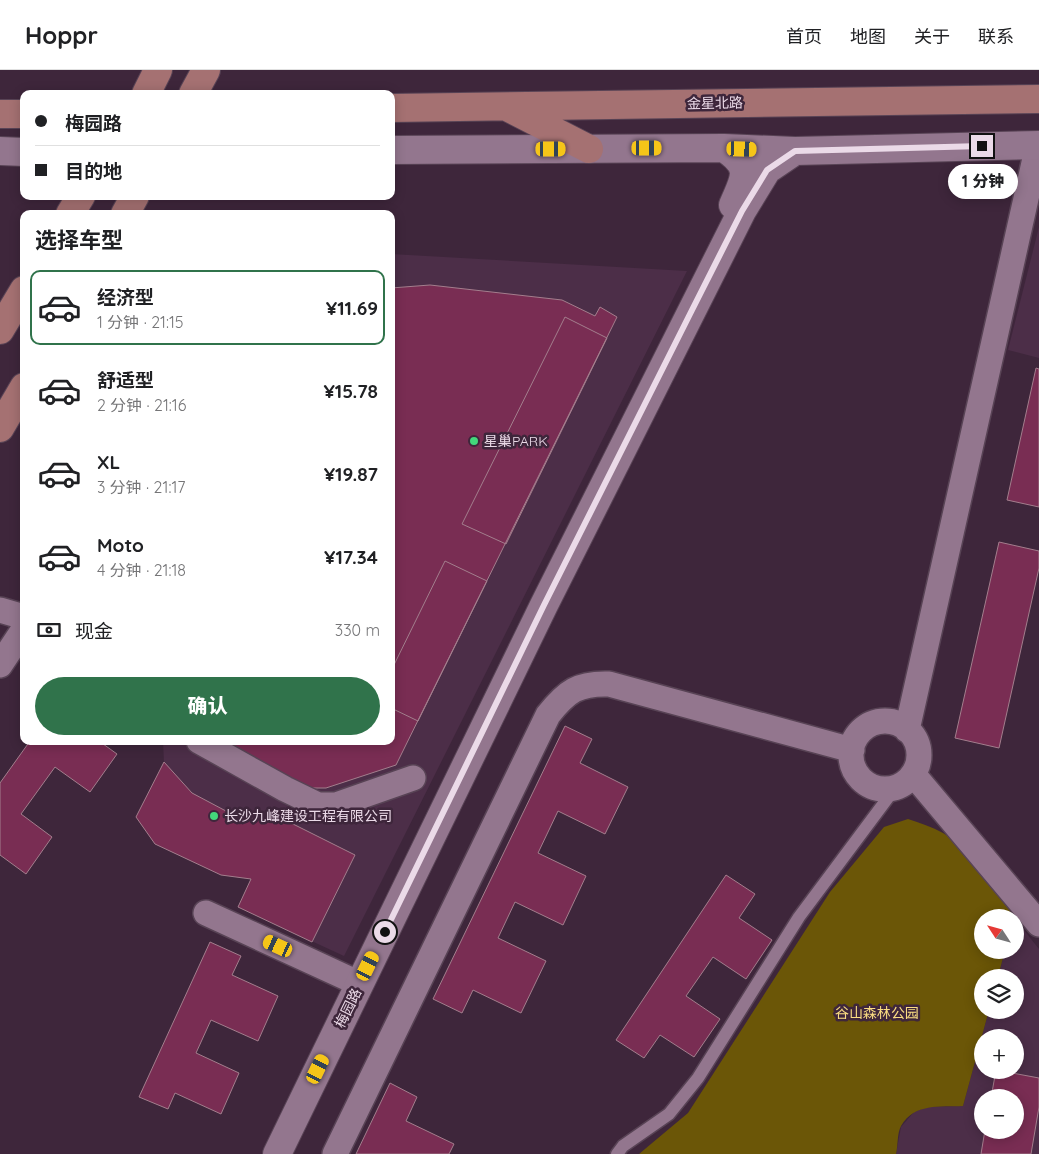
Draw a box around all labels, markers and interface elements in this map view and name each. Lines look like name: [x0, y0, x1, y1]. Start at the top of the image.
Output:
text: Hoppr: [25, 20, 98, 50]
text: 首页: [786, 25, 822, 48]
text: 地图: [850, 25, 886, 48]
text: 关于: [914, 25, 950, 48]
text: 联系: [978, 25, 1014, 48]
street label: 金星北路: [687, 94, 743, 112]
text: 梅园路: [65, 111, 122, 135]
route end: [971, 135, 993, 157]
car: [632, 141, 662, 156]
car: [726, 141, 757, 157]
car: [536, 142, 566, 157]
text: 目的地: [65, 159, 122, 183]
callout: 1 分钟: [947, 164, 1017, 198]
text: 1 分钟: [962, 171, 1004, 191]
text: 选择车型: [35, 226, 123, 254]
icon: car: [37, 285, 82, 330]
text: 经济型: [97, 285, 154, 309]
text: ¥11.69: [326, 296, 378, 320]
text: 1 分钟 · 21:15: [97, 312, 184, 332]
icon: car: [37, 368, 82, 413]
text: 舒适型: [97, 368, 154, 392]
text: ¥15.78: [324, 379, 378, 403]
text: 2 分钟 · 21:16: [97, 395, 186, 415]
place label: 星巢PARK: [484, 432, 548, 450]
marker: 星巢PARK: [468, 435, 480, 447]
text: XL: [97, 450, 120, 474]
icon: car: [37, 451, 82, 496]
text: ¥19.87: [324, 462, 378, 486]
text: 3 分钟 · 21:17: [97, 477, 186, 497]
text: Moto: [97, 533, 144, 557]
icon: car: [37, 534, 82, 579]
text: ¥17.34: [324, 545, 378, 569]
text: 4 分钟 · 21:18: [97, 560, 186, 580]
icon: cash: [35, 616, 63, 644]
text: 现金: [75, 619, 113, 643]
text: 330 m: [335, 620, 380, 640]
button: 确认: [35, 677, 380, 735]
place label: 长沙九峰建设工程有限公司: [224, 807, 392, 825]
marker: 长沙九峰建设工程有限公司: [208, 810, 220, 822]
north arrow: [974, 909, 1024, 959]
map controls: [974, 909, 1024, 1139]
route start: [374, 921, 396, 943]
car: [261, 933, 294, 959]
car: [354, 949, 381, 983]
button: layers: [974, 969, 1024, 1019]
street label: 梅园路: [331, 985, 365, 1031]
park label: 谷山森林公园: [835, 1004, 919, 1022]
button: +: [974, 1029, 1024, 1079]
car: [304, 1052, 331, 1086]
button: −: [974, 1089, 1024, 1139]

